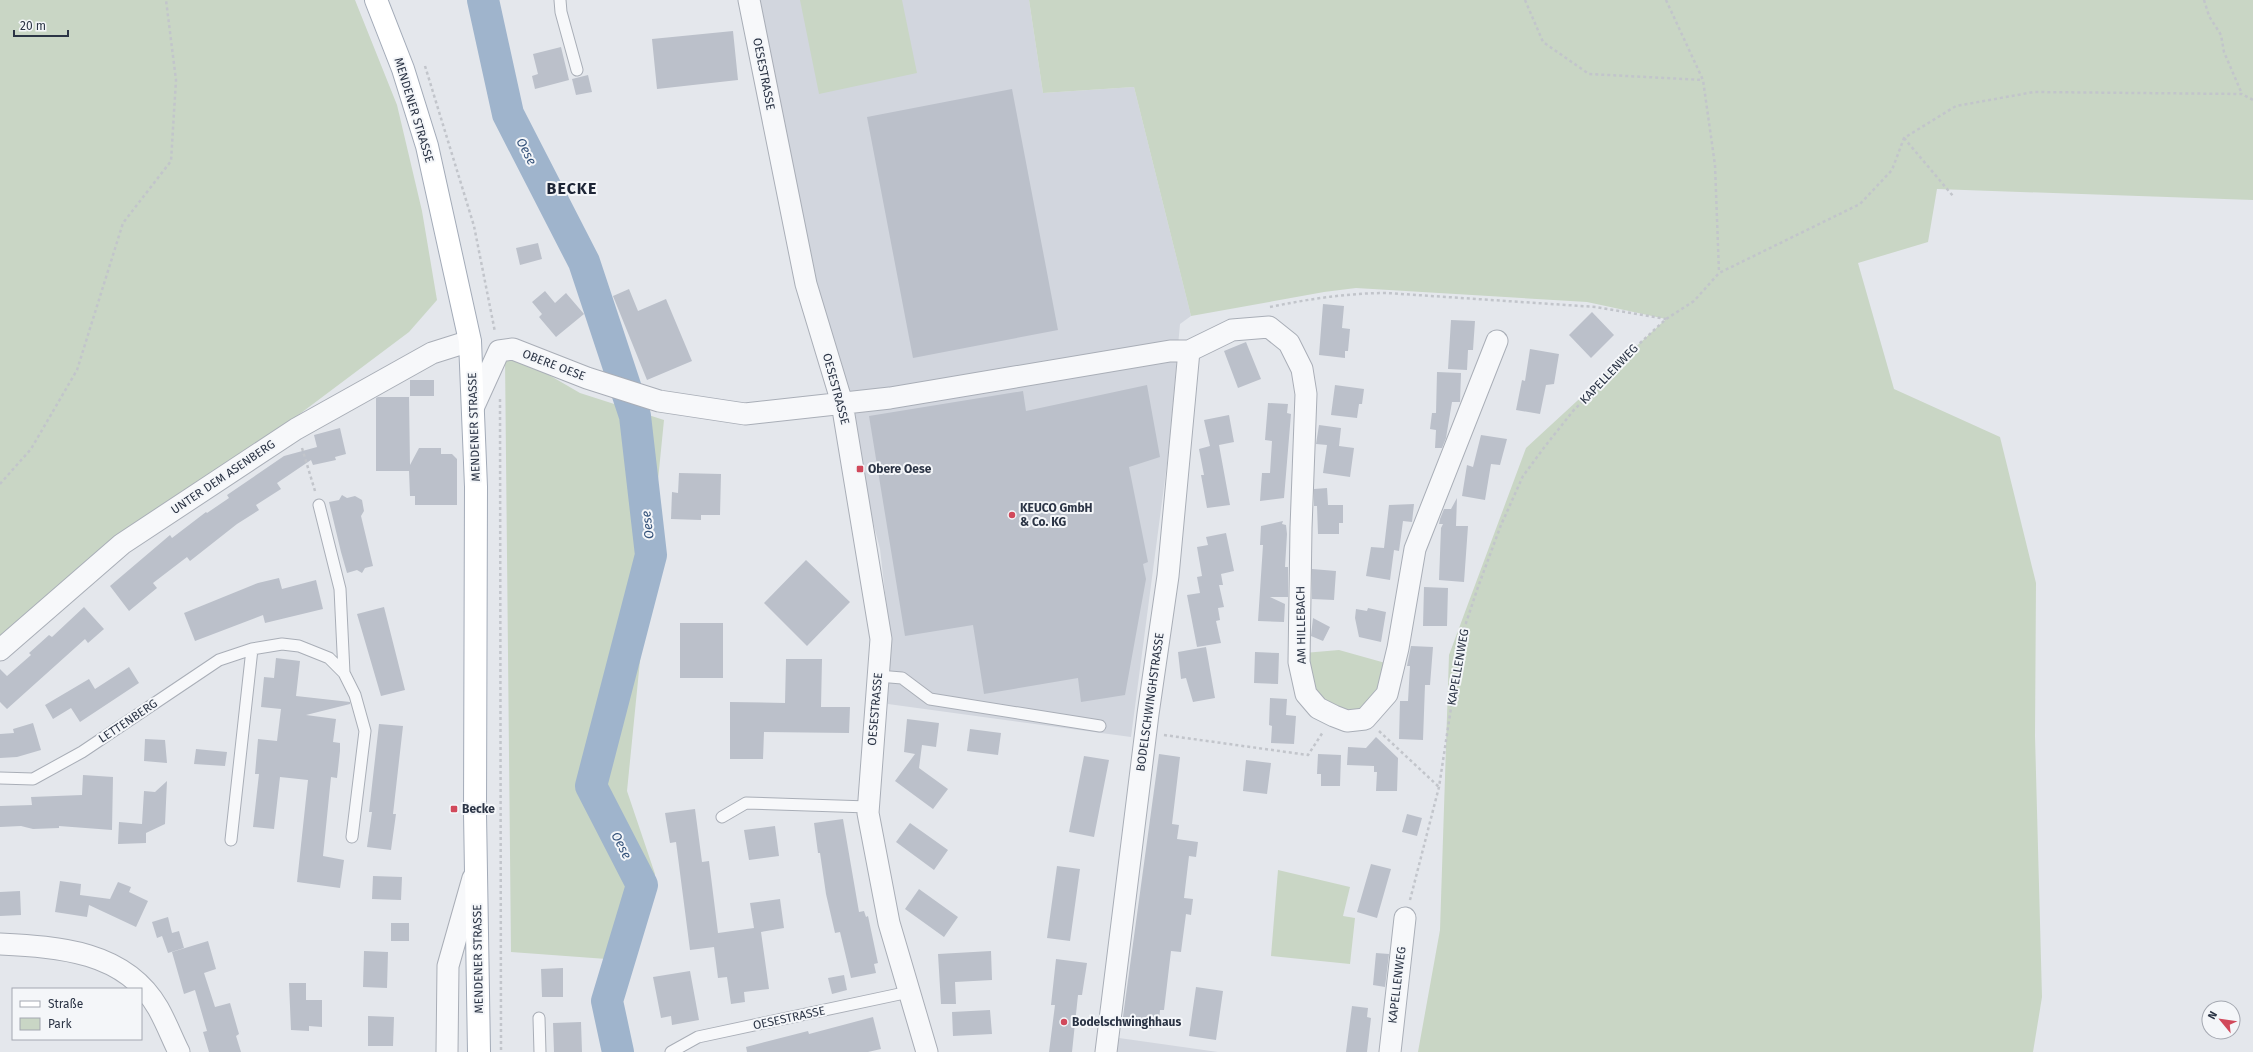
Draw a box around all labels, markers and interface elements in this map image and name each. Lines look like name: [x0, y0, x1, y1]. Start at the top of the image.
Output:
scale bar: [14, 12, 68, 38]
text: 20 m: [20, 19, 46, 33]
street label: OESESTRASSE: [750, 37, 778, 111]
street label: MENDENER STRASSE: [391, 56, 437, 164]
water label: Oese: [513, 135, 540, 168]
district label: BECKE: [547, 179, 597, 198]
street label: KAPELLENWEG: [1577, 341, 1641, 407]
street label: OBERE OESE: [520, 347, 588, 383]
street label: OESESTRASSE: [820, 352, 852, 426]
street label: MENDENER STRASSE: [465, 372, 483, 482]
street label: UNTER DEM ASENBERG: [168, 437, 278, 517]
place label: Obere Oese: [868, 462, 932, 476]
marker: Obere Oese: [855, 464, 865, 474]
place label: KEUCO GmbH & Co. KG: [1020, 501, 1093, 529]
water label: Oese: [638, 510, 657, 540]
marker: KEUCO GmbH & Co. KG: [1007, 510, 1017, 520]
street label: AM HILLEBACH: [1293, 586, 1309, 664]
street label: KAPELLENWEG: [1444, 628, 1472, 706]
street label: BODELSCHWINGHSTRASSE: [1133, 632, 1167, 772]
street label: OESESTRASSE: [865, 672, 885, 746]
street label: LETTENBERG: [96, 696, 160, 746]
place label: Becke: [462, 802, 495, 816]
marker: Becke: [449, 804, 459, 814]
water label: Oese: [608, 829, 635, 862]
street label: MENDENER STRASSE: [470, 904, 486, 1014]
street label: KAPELLENWEG: [1385, 946, 1409, 1024]
legend: [12, 988, 142, 1040]
text: Straße: [48, 997, 83, 1011]
north arrow: [2201, 1000, 2241, 1040]
street label: OESESTRASSE: [752, 1004, 826, 1032]
text: N: [2205, 1009, 2220, 1022]
place label: Bodelschwinghhaus: [1072, 1015, 1181, 1029]
text: Park: [48, 1017, 72, 1031]
marker: Bodelschwinghhaus: [1059, 1017, 1069, 1027]

